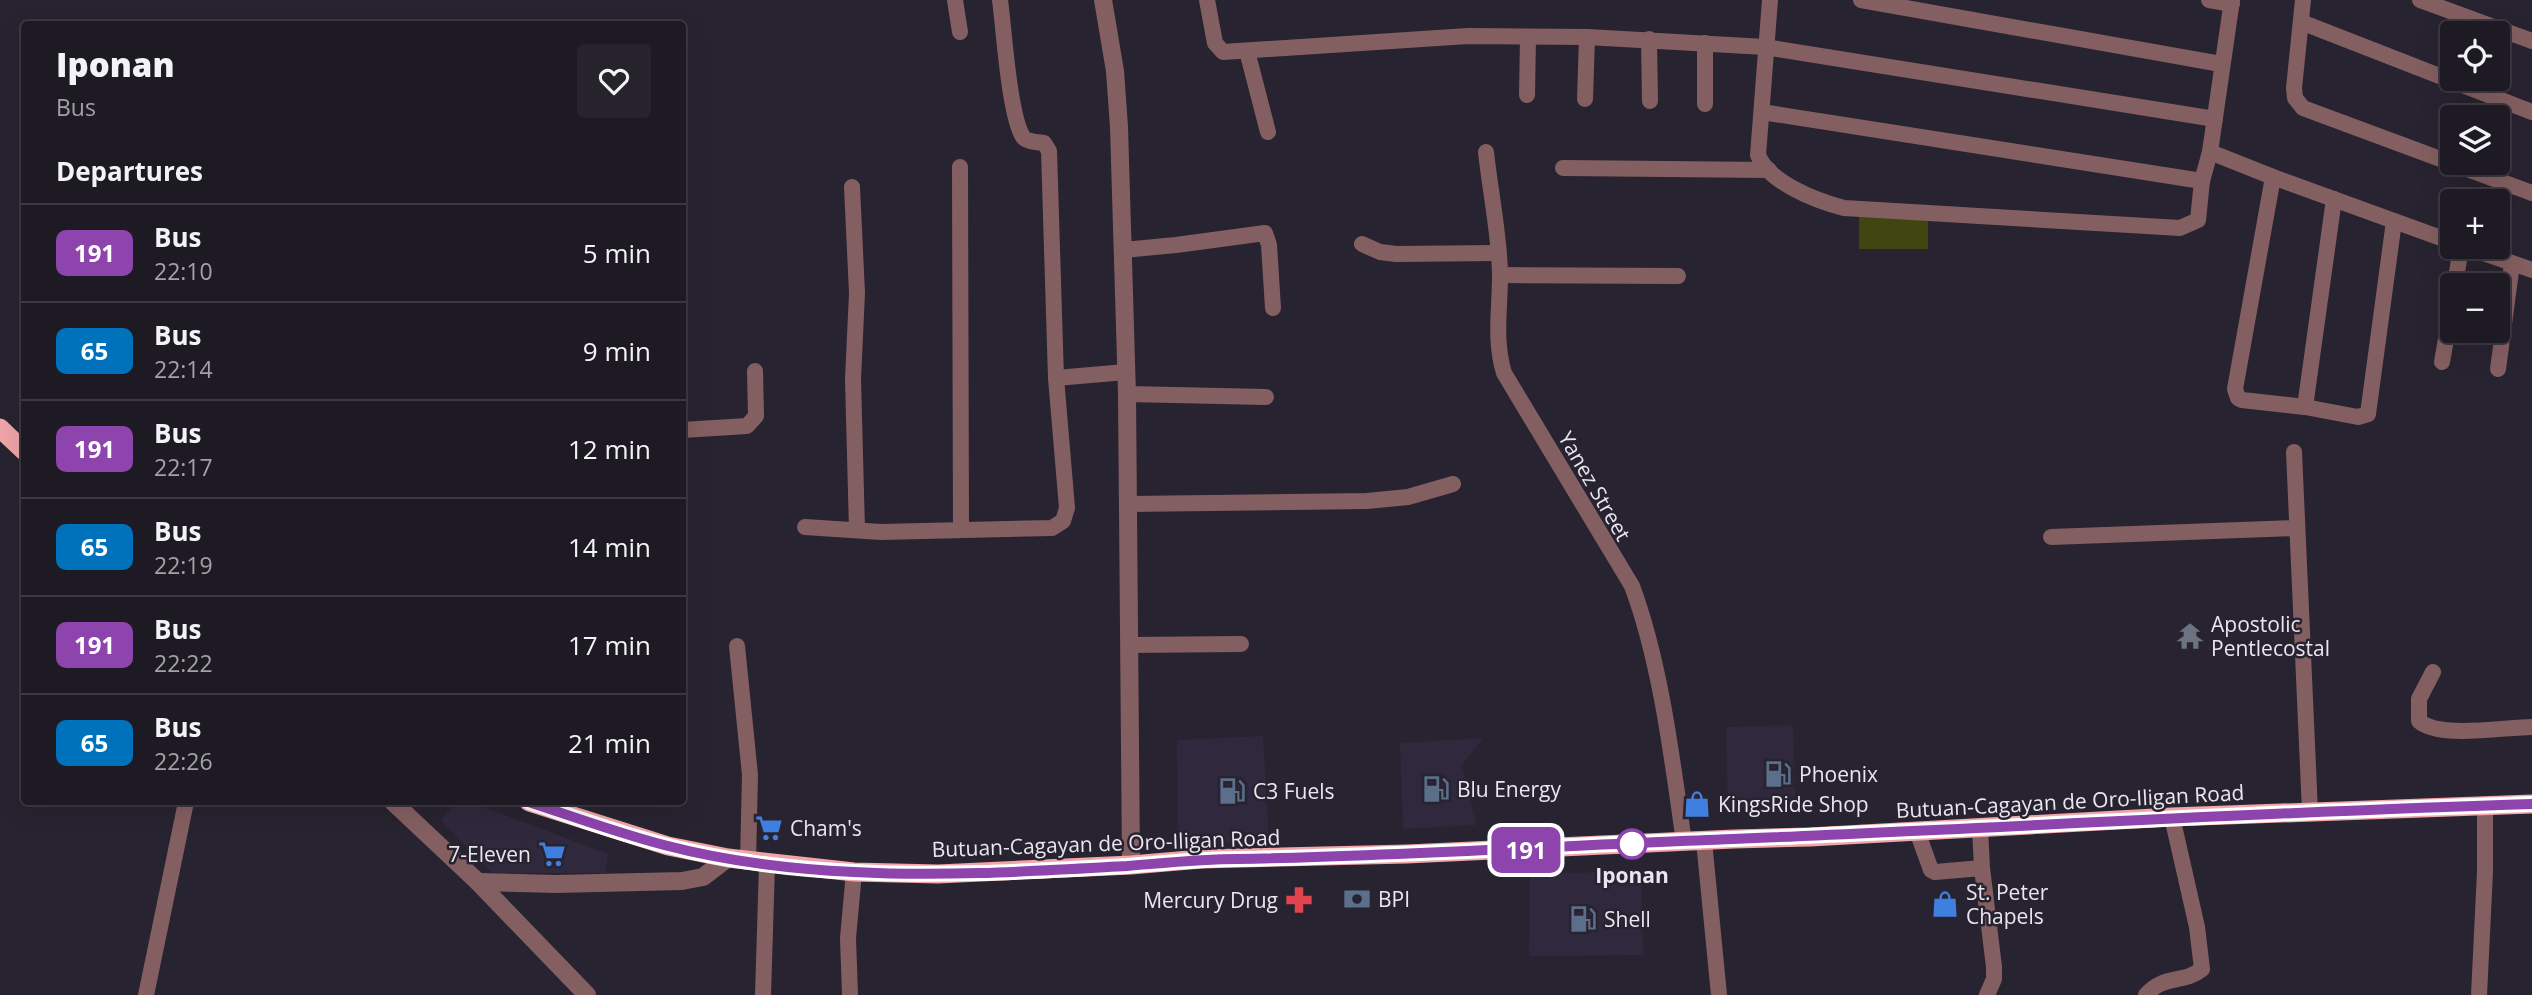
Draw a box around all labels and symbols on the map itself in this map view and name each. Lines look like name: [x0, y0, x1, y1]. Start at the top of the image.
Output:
street label: Yanez Street: [1552, 426, 1638, 546]
place label: Apostolic Pentlecostal: [2211, 610, 2330, 662]
temple icon: Apostolic Pentlecostal: [2175, 621, 2205, 651]
fuel station icon: Phoenix: [1763, 759, 1793, 789]
place label: Phoenix: [1799, 760, 1878, 788]
fuel station icon: Blu Energy: [1421, 774, 1451, 804]
place label: Blu Energy: [1457, 775, 1562, 803]
fuel station icon: C3 Fuels: [1217, 776, 1247, 806]
place label: C3 Fuels: [1253, 777, 1335, 805]
street label: Butuan-Cagayan de Oro-Iligan Road: [1895, 778, 2245, 824]
shop icon: KingsRide Shop: [1682, 789, 1712, 819]
place label: KingsRide Shop: [1718, 790, 1869, 818]
supermarket icon: Cham's: [754, 813, 784, 843]
place label: Cham's: [790, 814, 862, 842]
street label: Butuan-Cagayan de Oro-Iligan Road: [931, 823, 1281, 863]
line badge: 191: [1486, 827, 1566, 873]
marker: Iponan: [1617, 829, 1647, 859]
supermarket icon: 7-Eleven: [537, 839, 567, 869]
place label: 7-Eleven: [448, 840, 531, 868]
place label: Iponan: [1595, 861, 1669, 889]
place label: St. Peter Chapels: [1966, 878, 2049, 930]
bank icon: BPI: [1342, 884, 1372, 914]
pharmacy icon: Mercury Drug: [1284, 885, 1314, 915]
place label: BPI: [1378, 885, 1410, 913]
place label: Mercury Drug: [1143, 886, 1278, 914]
shop icon: St. Peter Chapels: [1930, 889, 1960, 919]
fuel station icon: Shell: [1568, 904, 1598, 934]
place label: Shell: [1604, 905, 1651, 933]

